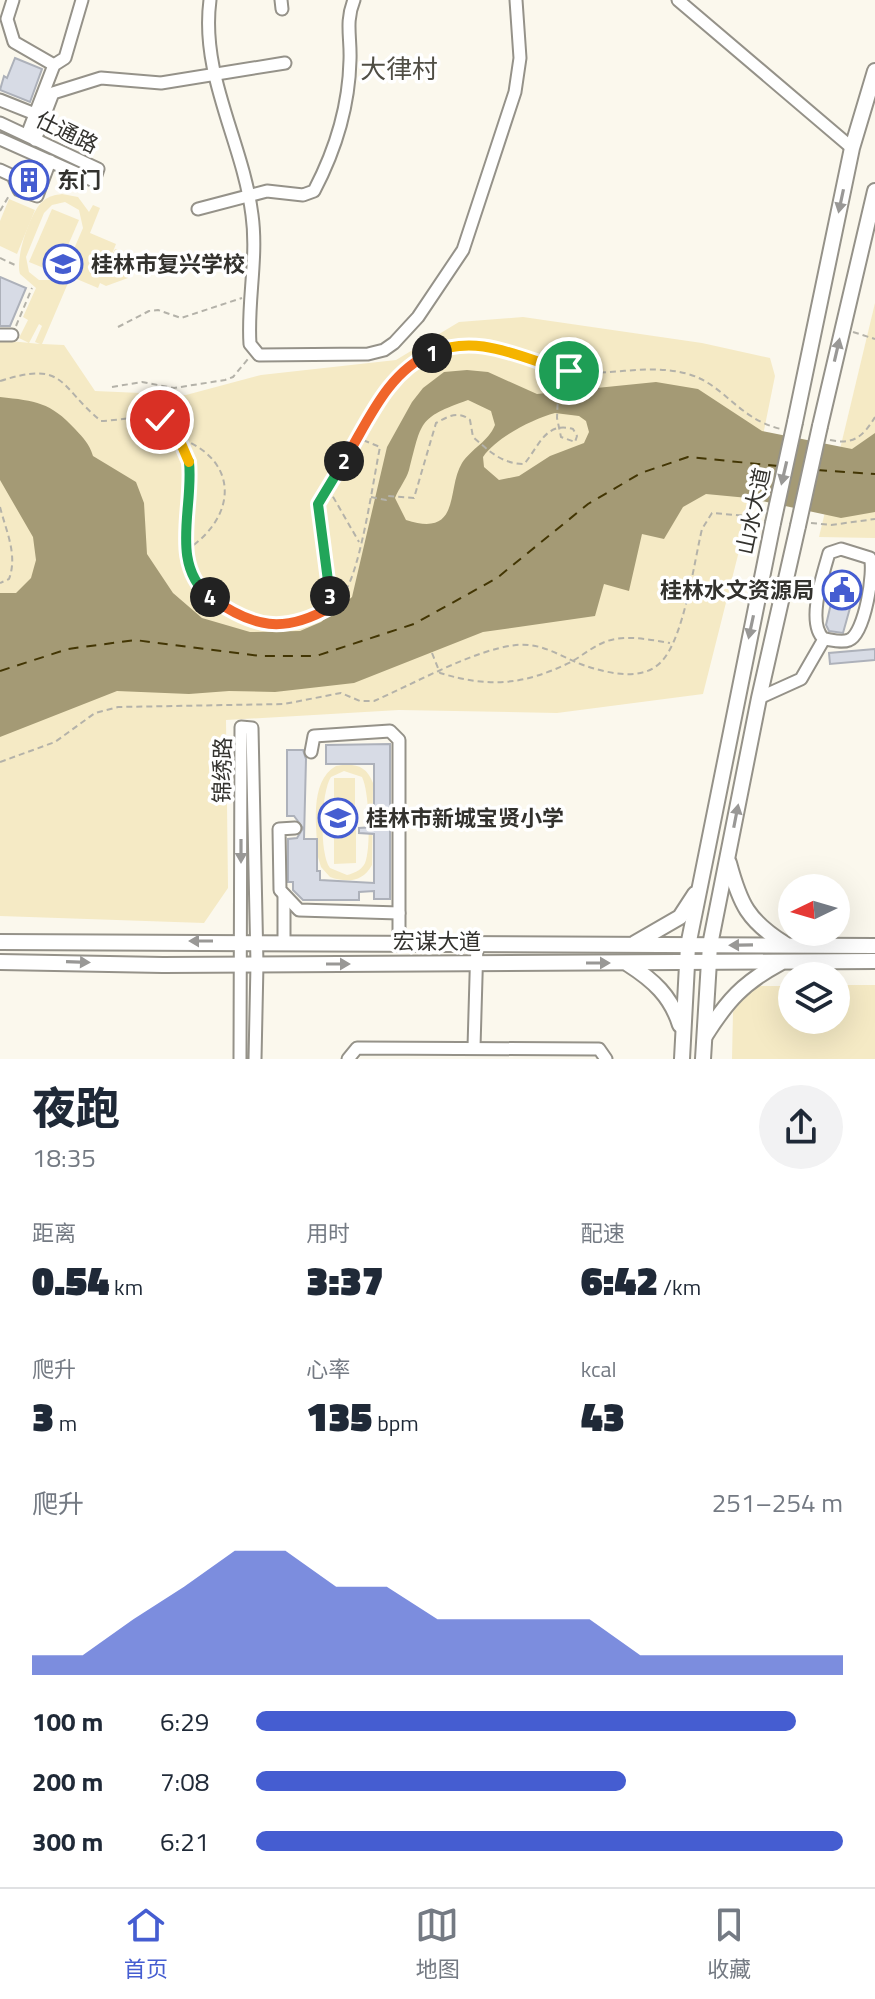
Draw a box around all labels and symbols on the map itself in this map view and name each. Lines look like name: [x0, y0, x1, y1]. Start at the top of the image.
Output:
district label: 大律村: [360, 49, 438, 88]
street label: 仕通路: [30, 102, 104, 162]
building icon: 东门: [8, 159, 50, 201]
place label: 东门: [57, 163, 101, 197]
one-way arrow: [834, 189, 847, 214]
school or university icon: 桂林市复兴学校: [42, 243, 84, 285]
place label: 桂林市复兴学校: [91, 247, 245, 281]
pin: 1: [412, 333, 452, 373]
pin: [535, 337, 603, 405]
one-way arrow: [831, 337, 844, 362]
pin: [126, 386, 194, 454]
pin: 2: [324, 441, 364, 481]
one-way arrow: [777, 460, 790, 485]
street label: 山水大道: [727, 464, 779, 558]
public building icon: 桂林水文资源局: [821, 569, 863, 611]
place label: 桂林水文资源局: [660, 573, 814, 607]
pin: 3: [310, 576, 350, 616]
pin: 4: [190, 577, 230, 617]
one-way arrow: [744, 614, 756, 639]
street label: 锦绣路: [204, 737, 240, 803]
school or university icon: 桂林市新城宝贤小学: [317, 797, 359, 839]
place label: 桂林市新城宝贤小学: [366, 801, 564, 835]
one-way arrow: [730, 803, 743, 828]
one-way arrow: [235, 839, 247, 864]
north arrow: [778, 874, 850, 946]
street label: 宏谋大道: [393, 924, 481, 958]
one-way arrow: [188, 935, 213, 947]
one-way arrow: [728, 938, 753, 951]
one-way arrow: [66, 956, 91, 968]
one-way arrow: [586, 957, 611, 969]
one-way arrow: [326, 958, 351, 970]

